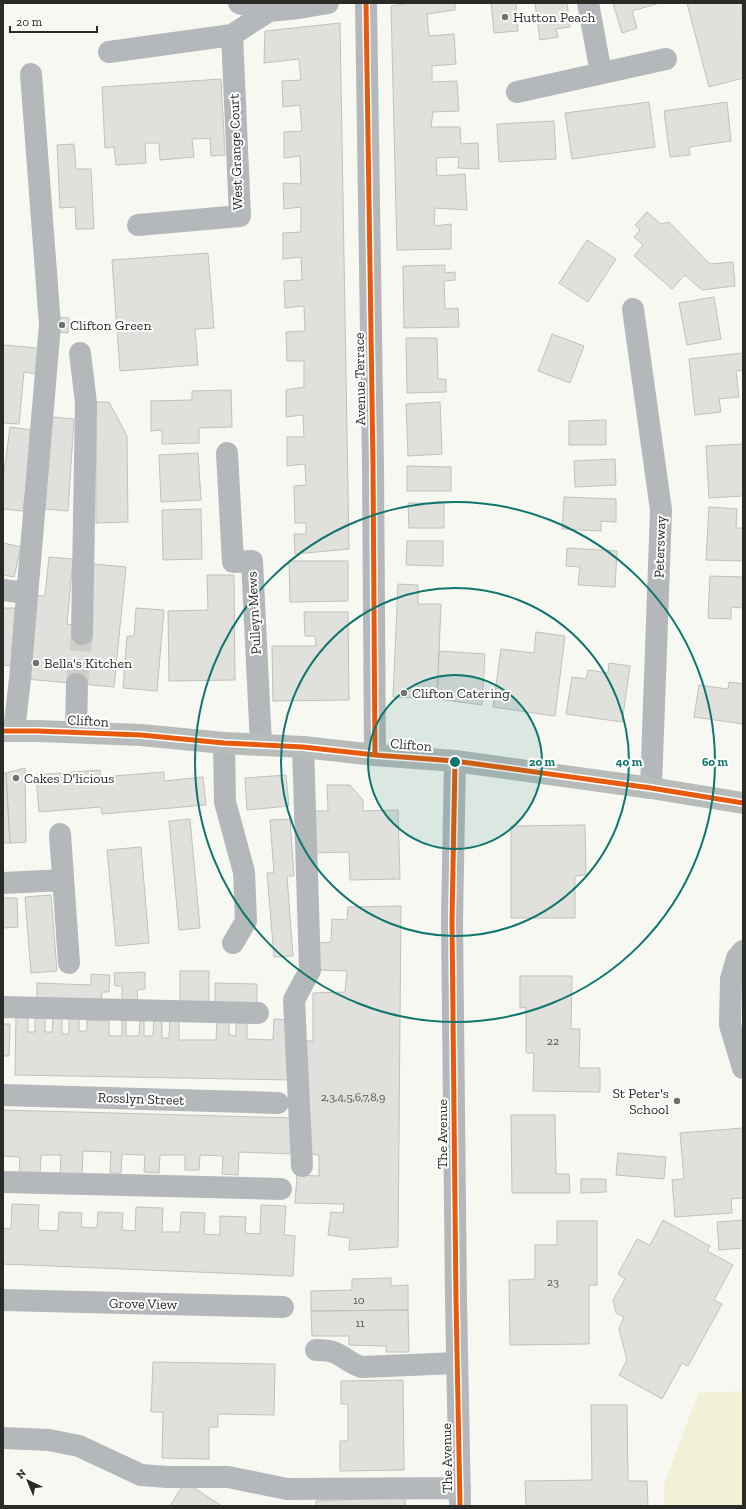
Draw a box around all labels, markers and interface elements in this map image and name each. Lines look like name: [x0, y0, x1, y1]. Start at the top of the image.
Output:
scale bar: [10, 8, 97, 34]
place label: Hutton Peach: [513, 9, 595, 26]
marker: Hutton Peach: [500, 12, 510, 22]
text: 20 m: [16, 15, 43, 29]
street label: West Grange Court: [225, 93, 247, 210]
place label: Clifton Green: [70, 317, 151, 334]
marker: Clifton Green: [57, 320, 67, 330]
street label: Avenue Terrace: [351, 332, 369, 426]
street label: Petersway: [650, 515, 670, 579]
street label: Pulleyn Mews: [243, 571, 265, 655]
place label: Bella's Kitchen: [44, 655, 132, 672]
marker: Bella's Kitchen: [31, 658, 41, 668]
place label: Clifton Catering: [412, 685, 510, 702]
marker: Clifton Catering: [399, 688, 409, 698]
street label: Clifton: [67, 711, 109, 731]
street label: Clifton: [390, 735, 432, 755]
centre of rings: [448, 755, 462, 769]
text: 20 m: [529, 755, 556, 769]
text: 40 m: [616, 755, 643, 769]
text: 60 m: [702, 755, 729, 769]
place label: Cakes D'licious: [24, 770, 114, 787]
marker: Cakes D'licious: [11, 773, 21, 783]
house number: 22: [547, 1034, 559, 1048]
place label: St Peter's School: [612, 1085, 669, 1118]
street label: Rosslyn Street: [97, 1089, 185, 1109]
house number: 2,3,4,5,6,7,8,9: [321, 1090, 385, 1104]
marker: St Peter's School: [672, 1096, 682, 1106]
street label: The Avenue: [434, 1098, 451, 1169]
house number: 23: [547, 1275, 559, 1289]
house number: 10: [353, 1293, 365, 1307]
street label: Grove View: [109, 1295, 178, 1313]
house number: 11: [355, 1316, 365, 1330]
street label: The Avenue: [438, 1422, 456, 1493]
north arrow: [8, 1461, 48, 1501]
text: N: [14, 1466, 29, 1482]

